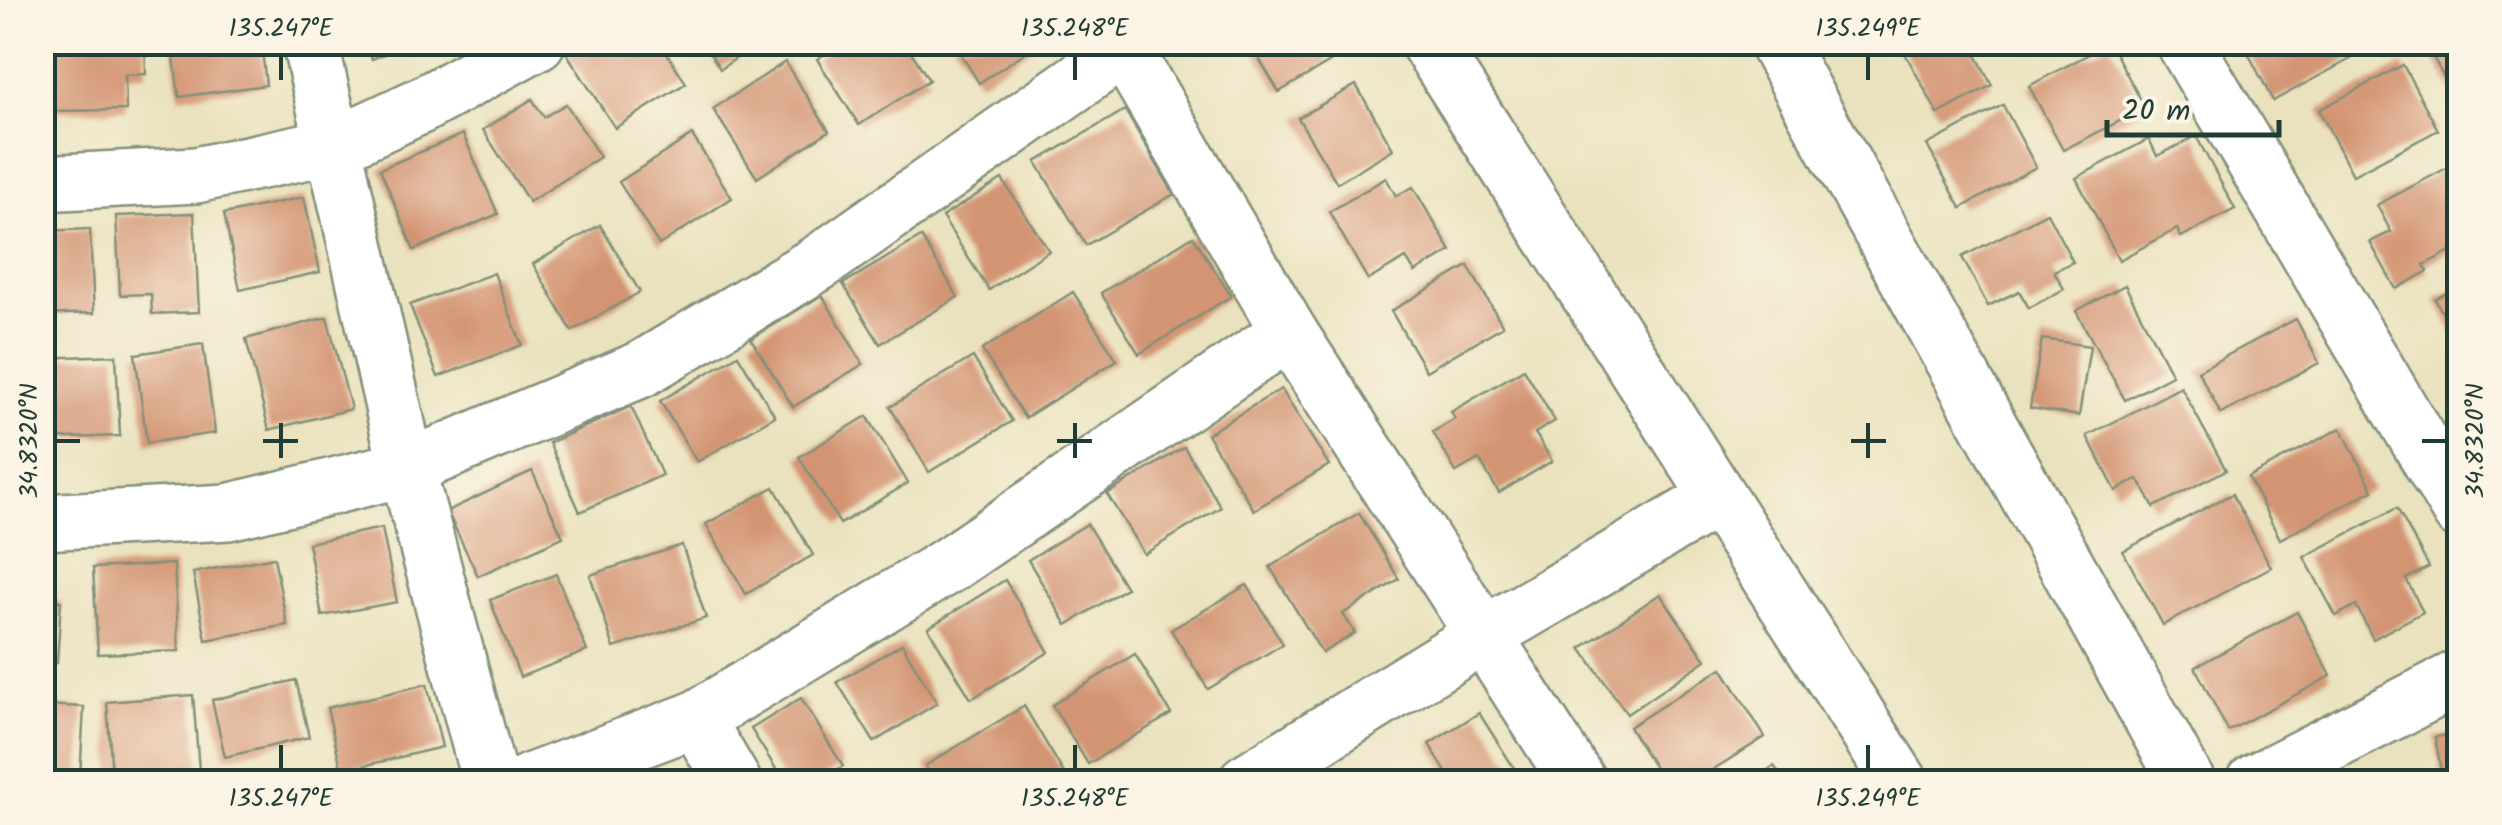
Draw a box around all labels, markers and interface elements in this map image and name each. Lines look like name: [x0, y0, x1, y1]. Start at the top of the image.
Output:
text: 135.247°E: [229, 9, 335, 49]
text: 135.248°E: [1021, 9, 1130, 49]
text: 135.249°E: [1815, 9, 1922, 49]
scale bar: [2107, 75, 2280, 137]
text: 20 m: [2122, 88, 2190, 136]
text: 34.8320°N: [10, 383, 50, 499]
text: 34.8320°N: [2456, 383, 2496, 499]
text: 135.247°E: [229, 779, 335, 819]
text: 135.248°E: [1021, 779, 1130, 819]
text: 135.249°E: [1815, 779, 1922, 819]

